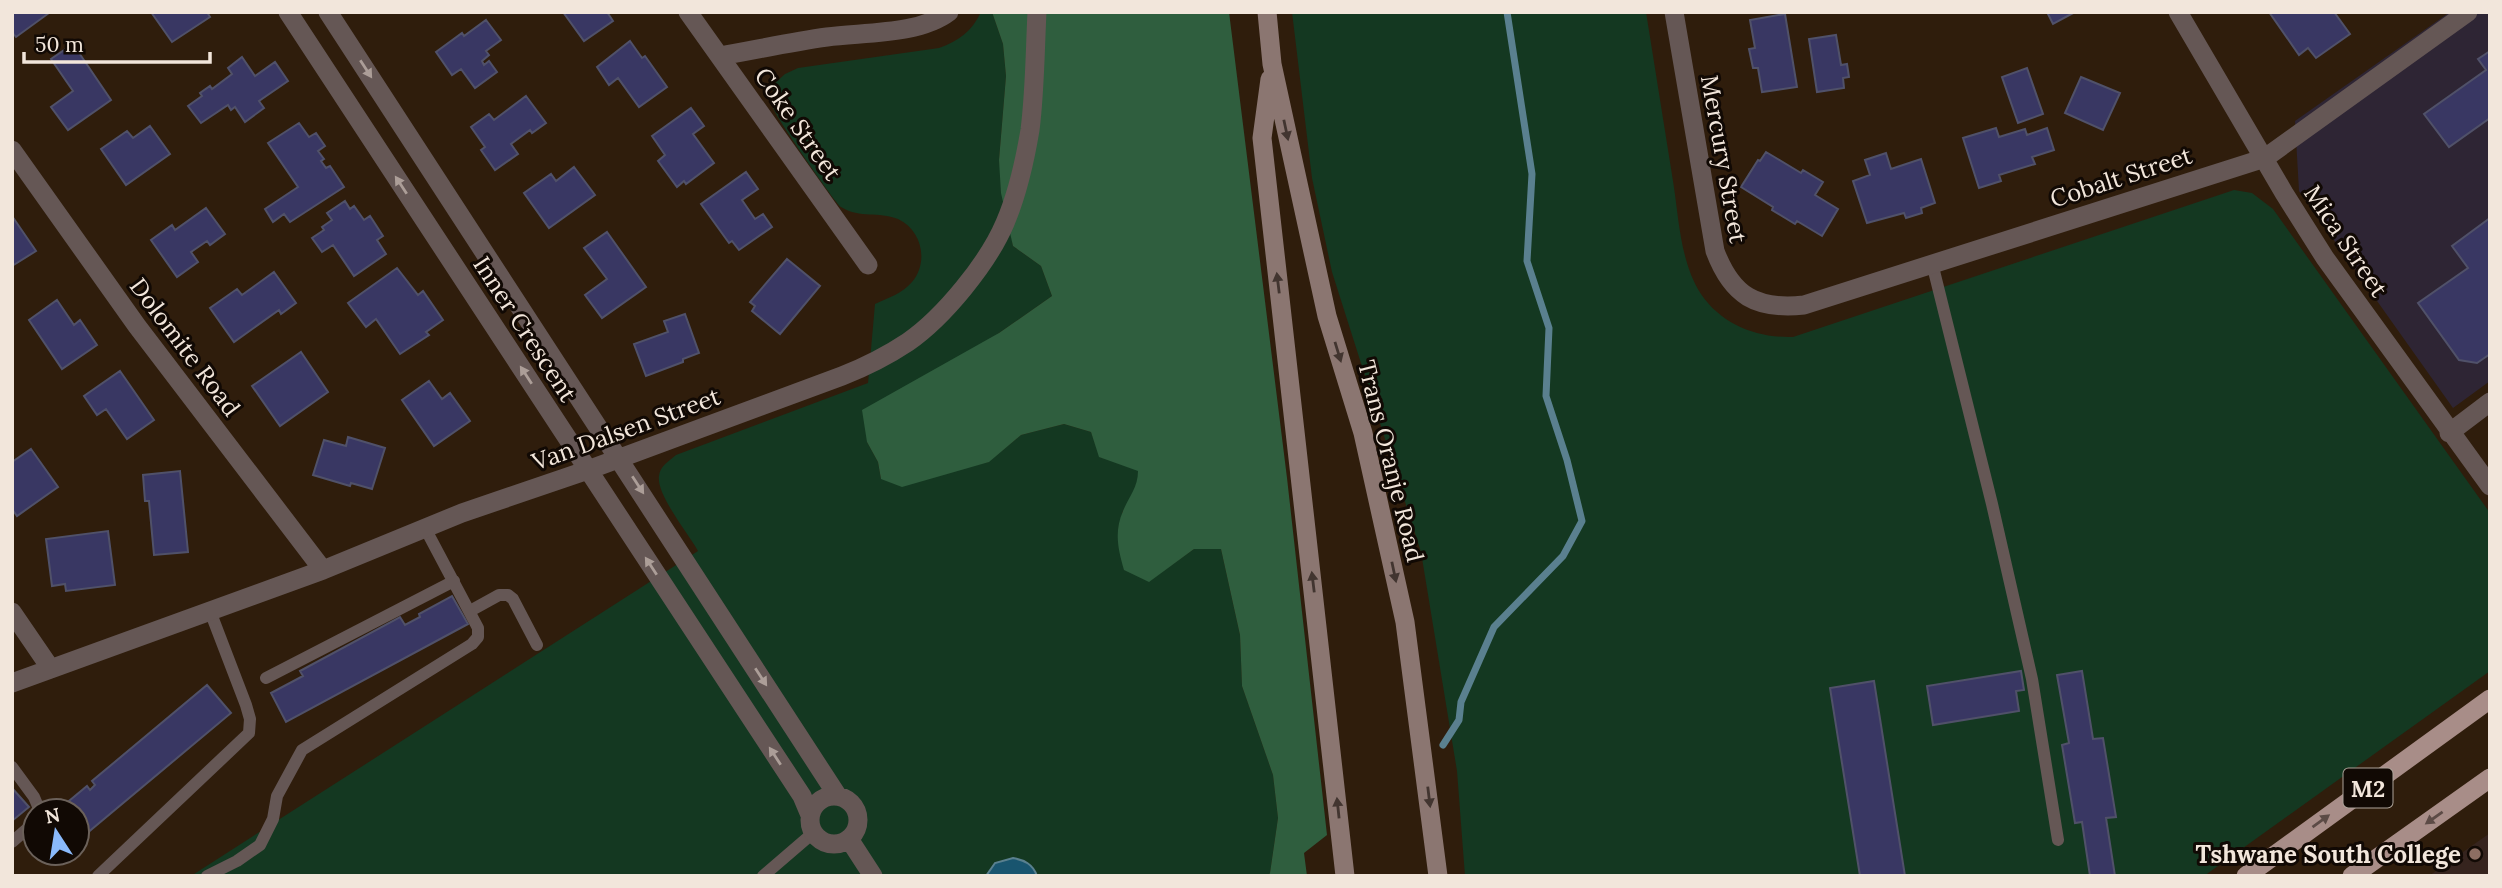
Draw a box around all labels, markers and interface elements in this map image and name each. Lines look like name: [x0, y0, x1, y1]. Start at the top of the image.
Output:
scale bar: [24, 21, 210, 65]
text: 50 m: [35, 31, 84, 58]
one-way arrow: [359, 60, 372, 79]
street label: Coke Street: [748, 61, 849, 187]
street label: Mercury Street: [1694, 73, 1754, 246]
one-way arrow: [1281, 119, 1292, 141]
street label: Cobalt Street: [2046, 139, 2197, 215]
one-way arrow: [395, 175, 408, 195]
street label: Mica Street: [2297, 179, 2395, 303]
street label: Inner Crescent: [466, 250, 584, 408]
street label: Dolomite Road: [123, 272, 247, 422]
one-way arrow: [1273, 272, 1284, 294]
one-way arrow: [1333, 341, 1344, 362]
street label: Trans Oranje Road: [1351, 357, 1431, 565]
one-way arrow: [520, 366, 533, 385]
street label: Van Dalsen Street: [527, 380, 725, 478]
one-way arrow: [631, 476, 644, 495]
one-way arrow: [645, 556, 658, 575]
one-way arrow: [1389, 561, 1400, 583]
one-way arrow: [1307, 571, 1318, 593]
one-way arrow: [754, 667, 767, 686]
one-way arrow: [769, 746, 782, 766]
road number: M2: [2344, 768, 2392, 808]
one-way arrow: [1423, 786, 1434, 808]
north arrow: [21, 797, 91, 867]
one-way arrow: [1332, 797, 1343, 819]
text: N: [43, 802, 62, 829]
one-way arrow: [2425, 811, 2443, 825]
one-way arrow: [2312, 815, 2330, 829]
place label: Tshwane South College: [2196, 839, 2461, 870]
marker: Tshwane South College: [2467, 846, 2483, 862]

